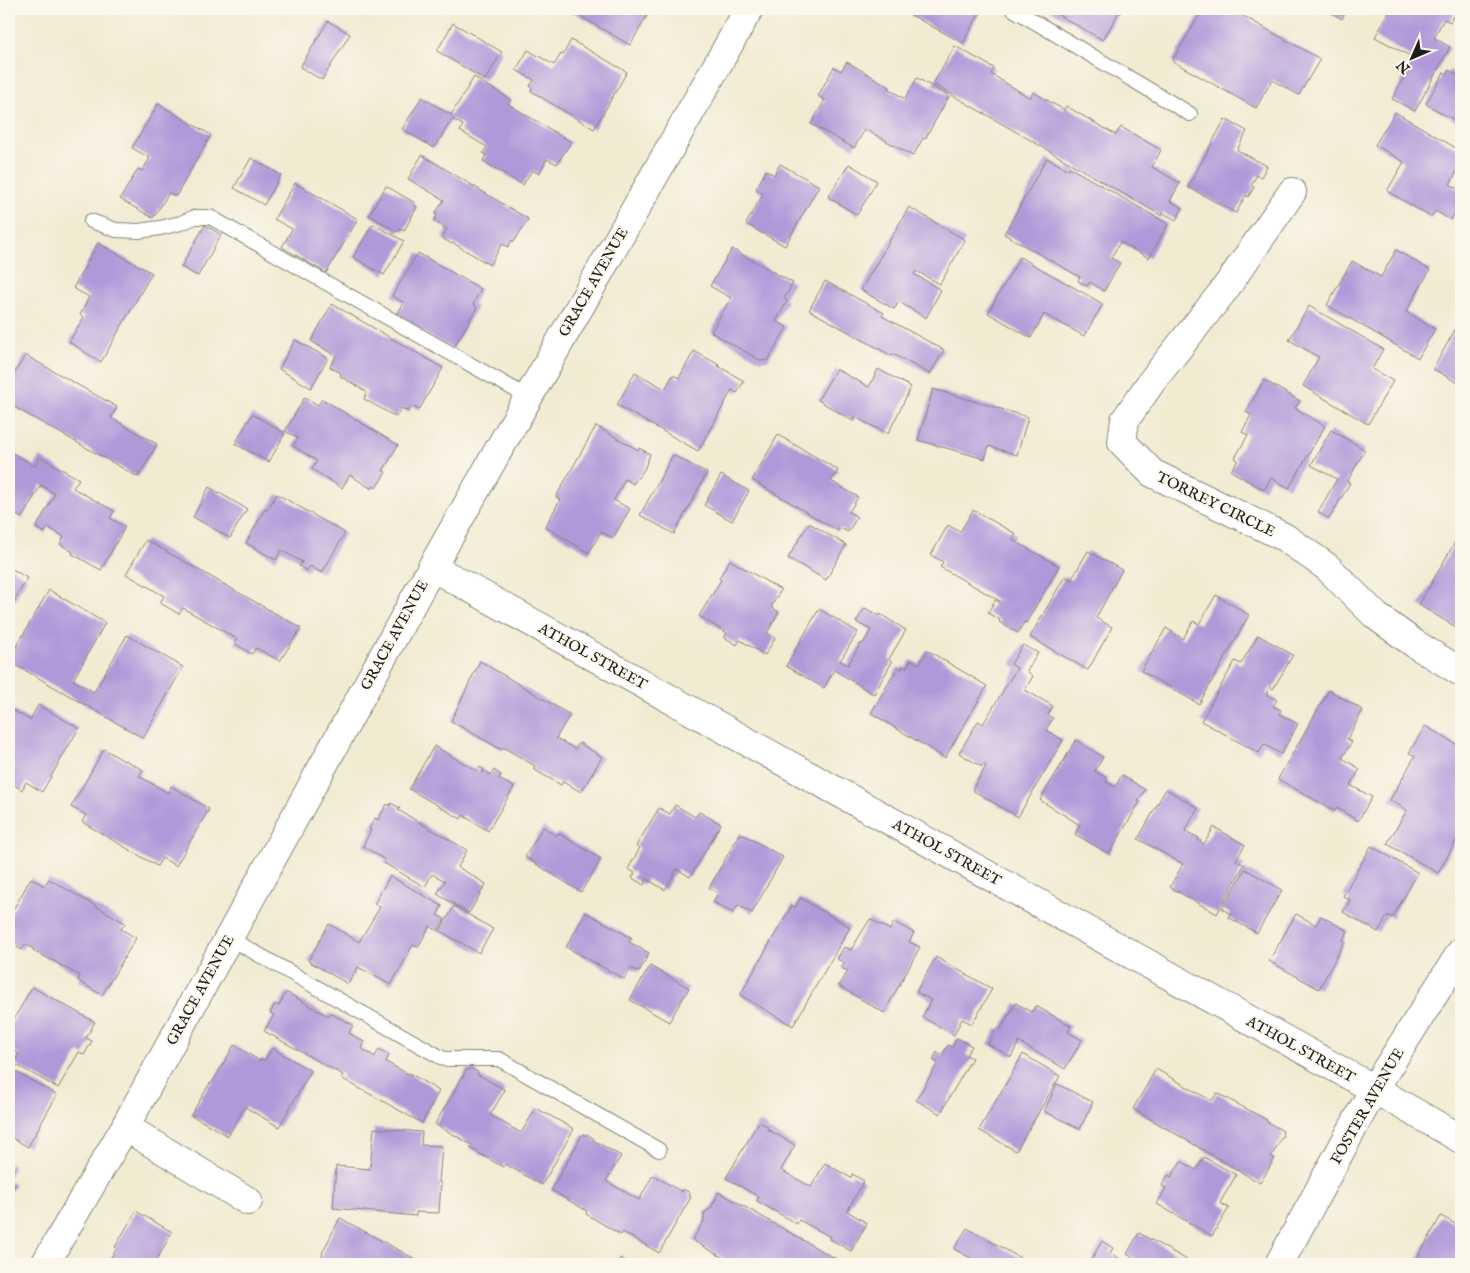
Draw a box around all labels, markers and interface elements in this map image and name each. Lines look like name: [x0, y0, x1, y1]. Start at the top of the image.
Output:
north arrow: [1388, 32, 1438, 82]
text: N: [1393, 56, 1415, 78]
street label: GRACE AVENUE: [554, 224, 632, 340]
street label: TORREY CIRCLE: [1153, 468, 1278, 541]
street label: GRACE AVENUE: [356, 577, 433, 694]
street label: ATHOL STREET: [534, 618, 650, 694]
street label: ATHOL STREET: [888, 814, 1004, 890]
street label: GRACE AVENUE: [162, 932, 239, 1049]
street label: ATHOL STREET: [1242, 1011, 1358, 1087]
street label: FOSTER AVENUE: [1326, 1045, 1408, 1168]

